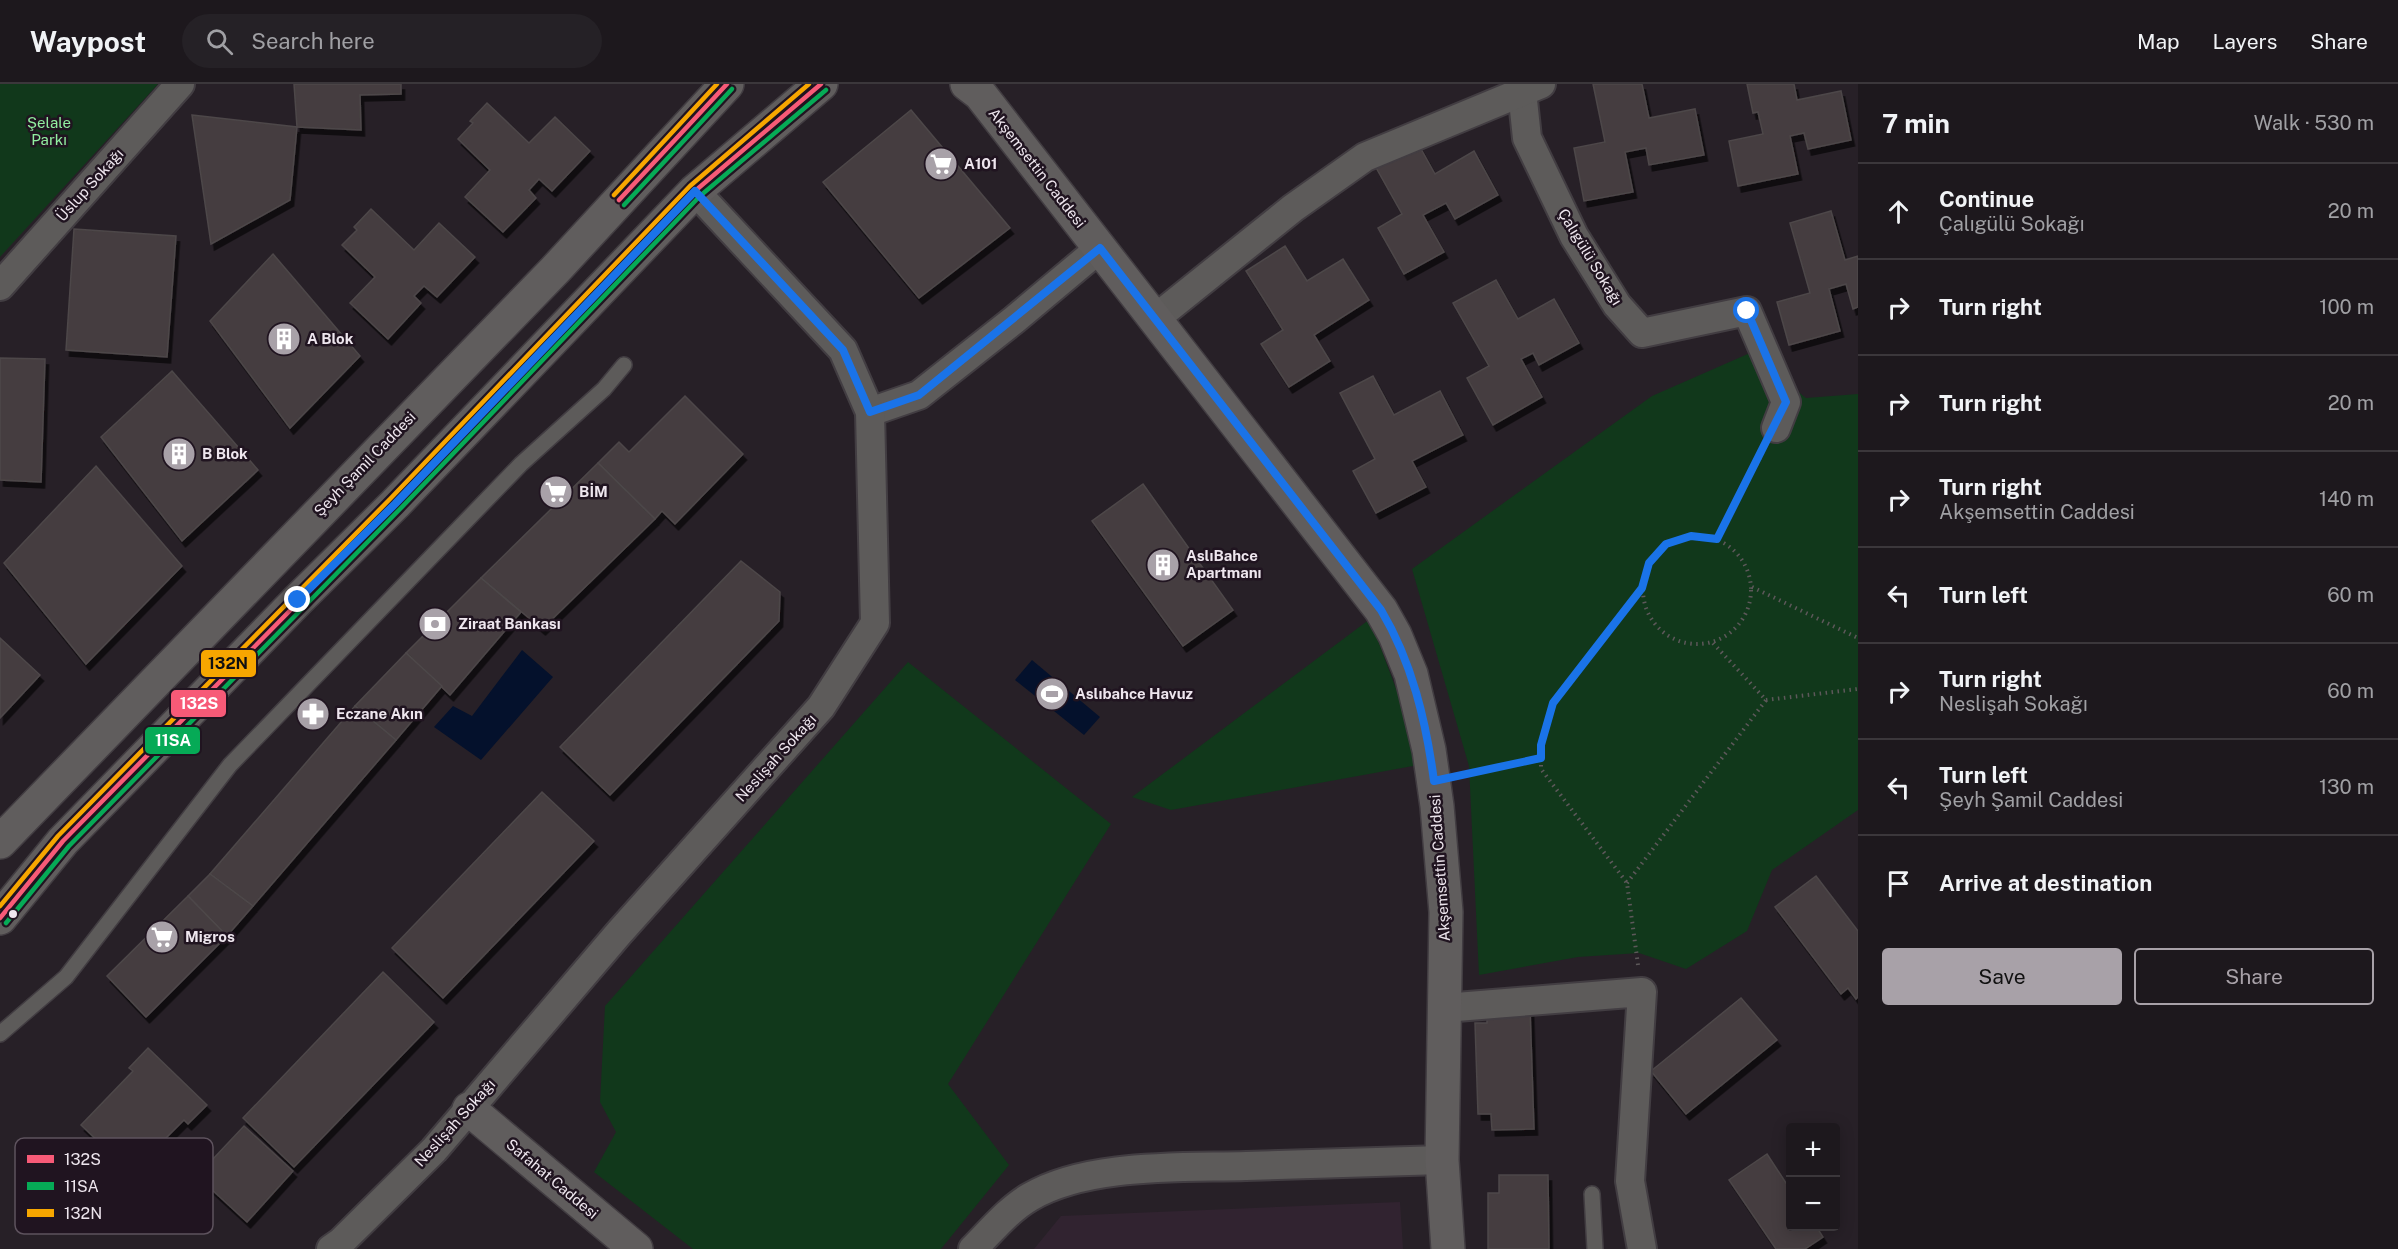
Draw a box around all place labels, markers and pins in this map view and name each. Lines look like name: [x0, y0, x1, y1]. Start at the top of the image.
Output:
supermarket icon: A101: [923, 146, 959, 182]
place label: A101: [964, 155, 997, 172]
building icon: A Blok: [266, 321, 302, 357]
place label: A Blok: [307, 330, 354, 347]
building icon: B Blok: [161, 436, 197, 472]
place label: B Blok: [202, 445, 248, 462]
supermarket icon: BİM: [538, 474, 574, 510]
place label: BİM: [579, 483, 608, 500]
building icon: AslıBahce Apartmanı: [1145, 547, 1181, 583]
place label: AslıBahce Apartmanı: [1186, 547, 1262, 581]
bank icon: Ziraat Bankası: [417, 606, 453, 642]
place label: Ziraat Bankası: [458, 615, 561, 632]
sports icon: Aslıbahce Havuz: [1034, 676, 1070, 712]
place label: Aslıbahce Havuz: [1075, 685, 1193, 702]
pharmacy icon: Eczane Akın: [295, 696, 331, 732]
place label: Eczane Akın: [336, 705, 423, 722]
unlabelled marker: [7, 908, 19, 920]
supermarket icon: Migros: [144, 919, 180, 955]
place label: Migros: [185, 928, 235, 945]

